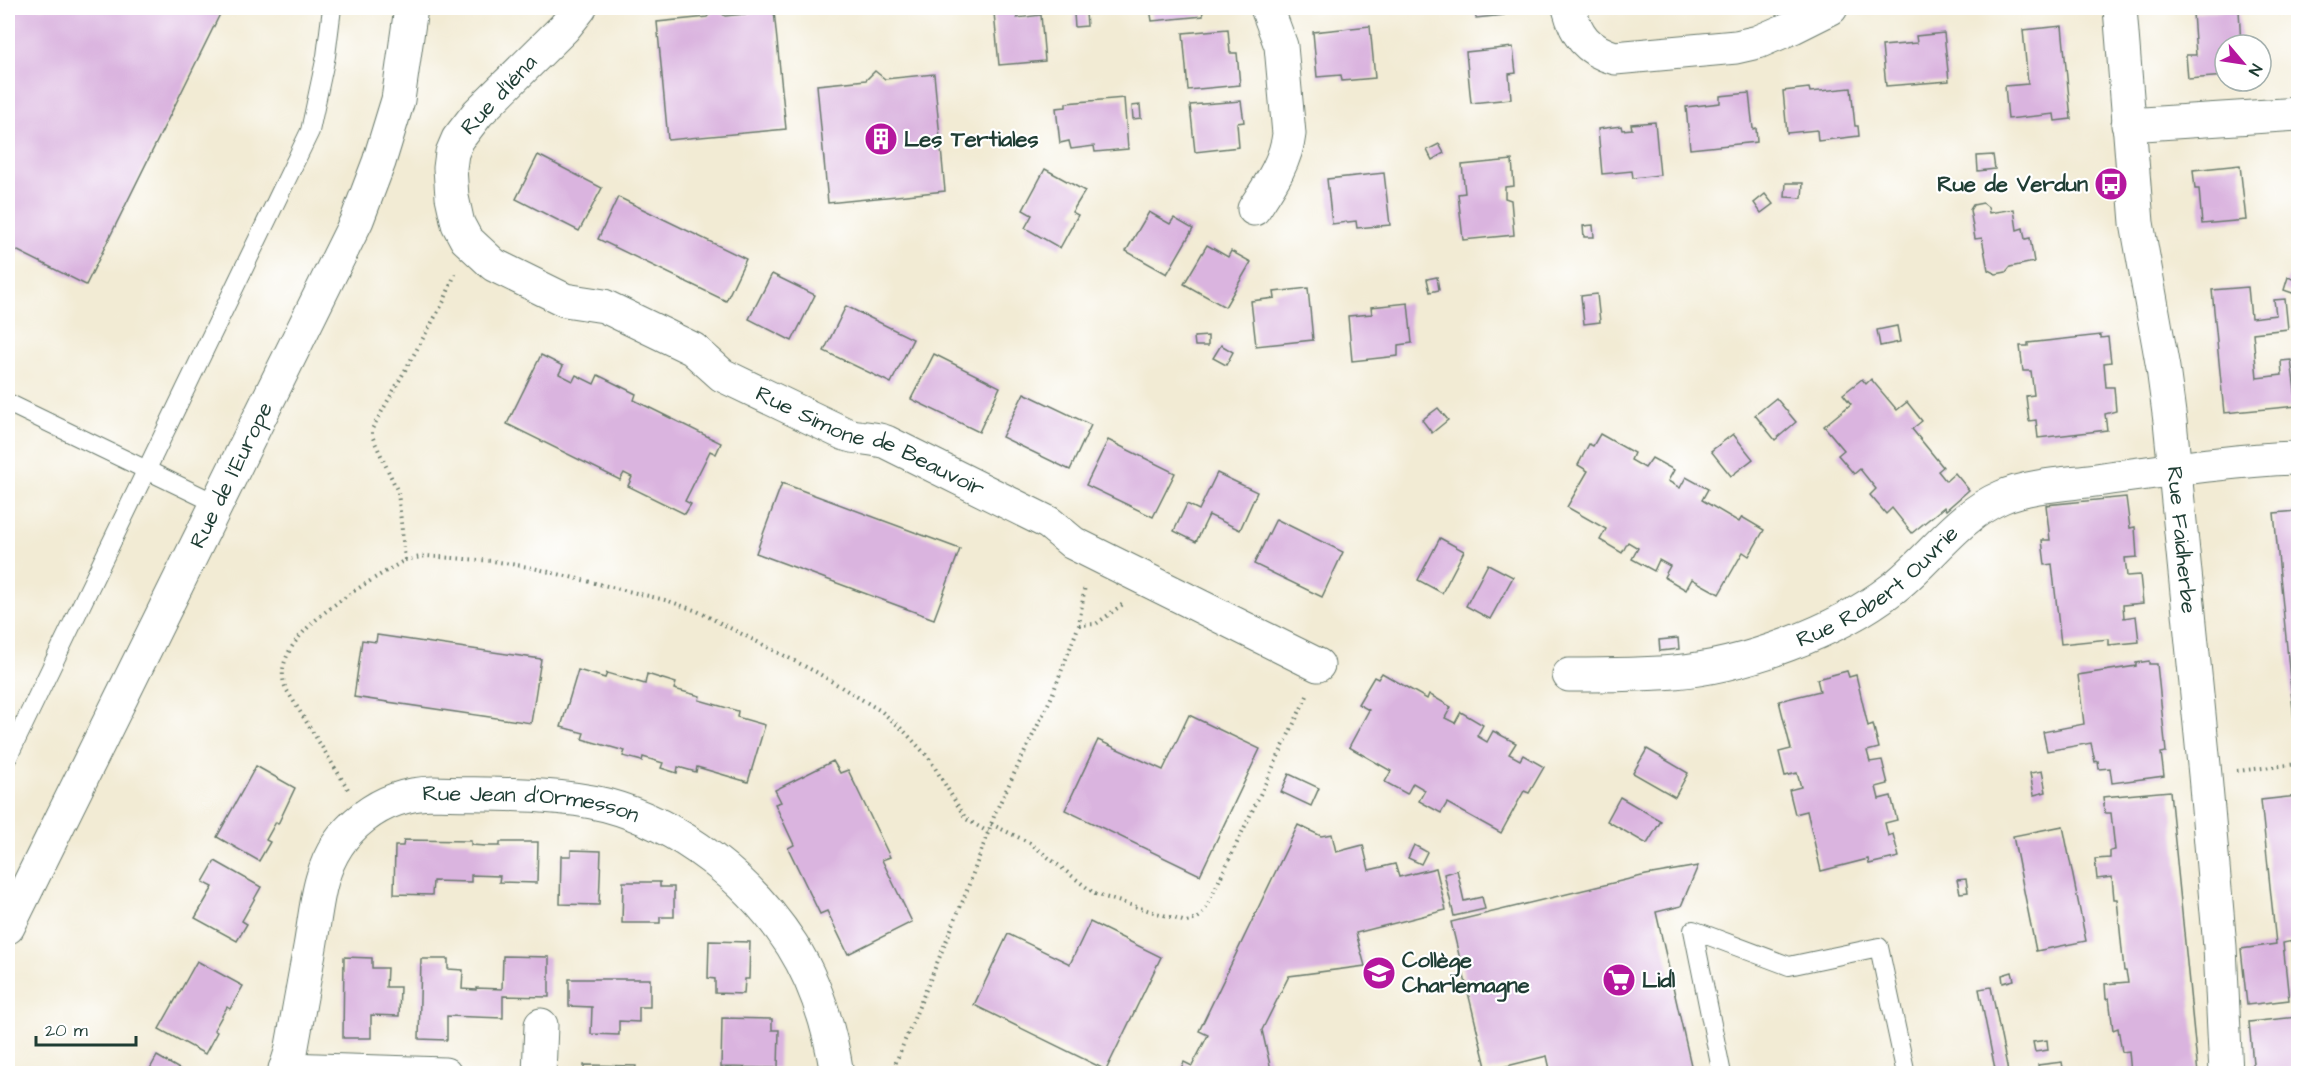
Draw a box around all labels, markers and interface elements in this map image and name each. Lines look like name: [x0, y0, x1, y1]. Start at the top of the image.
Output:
north arrow: [2213, 33, 2273, 93]
street label: Rue d'Iéna: [454, 48, 544, 142]
text: N: [2243, 60, 2267, 80]
building icon: Les Tertiales: [863, 121, 899, 157]
place label: Les Tertiales: [904, 124, 1039, 155]
bus stop icon: Rue de Verdun: [2093, 166, 2129, 202]
place label: Rue de Verdun: [1937, 169, 2088, 200]
street label: Rue Simone de Beauvoir: [751, 378, 990, 504]
street label: Rue de l'Europe: [182, 397, 280, 553]
street label: Rue Faidherbe: [2159, 465, 2204, 615]
street label: Rue Robert Ouvrie: [1792, 518, 1965, 655]
street label: Rue Jean d'Ormesson: [422, 777, 644, 830]
place label: Collège Charlemagne: [1402, 945, 1530, 1002]
school or university icon: Collège Charlemagne: [1361, 955, 1397, 991]
supermarket icon: Lidl: [1601, 962, 1637, 998]
place label: Lidl: [1642, 965, 1676, 996]
scale bar: [36, 1009, 136, 1047]
text: 20 m: [45, 1018, 88, 1043]

